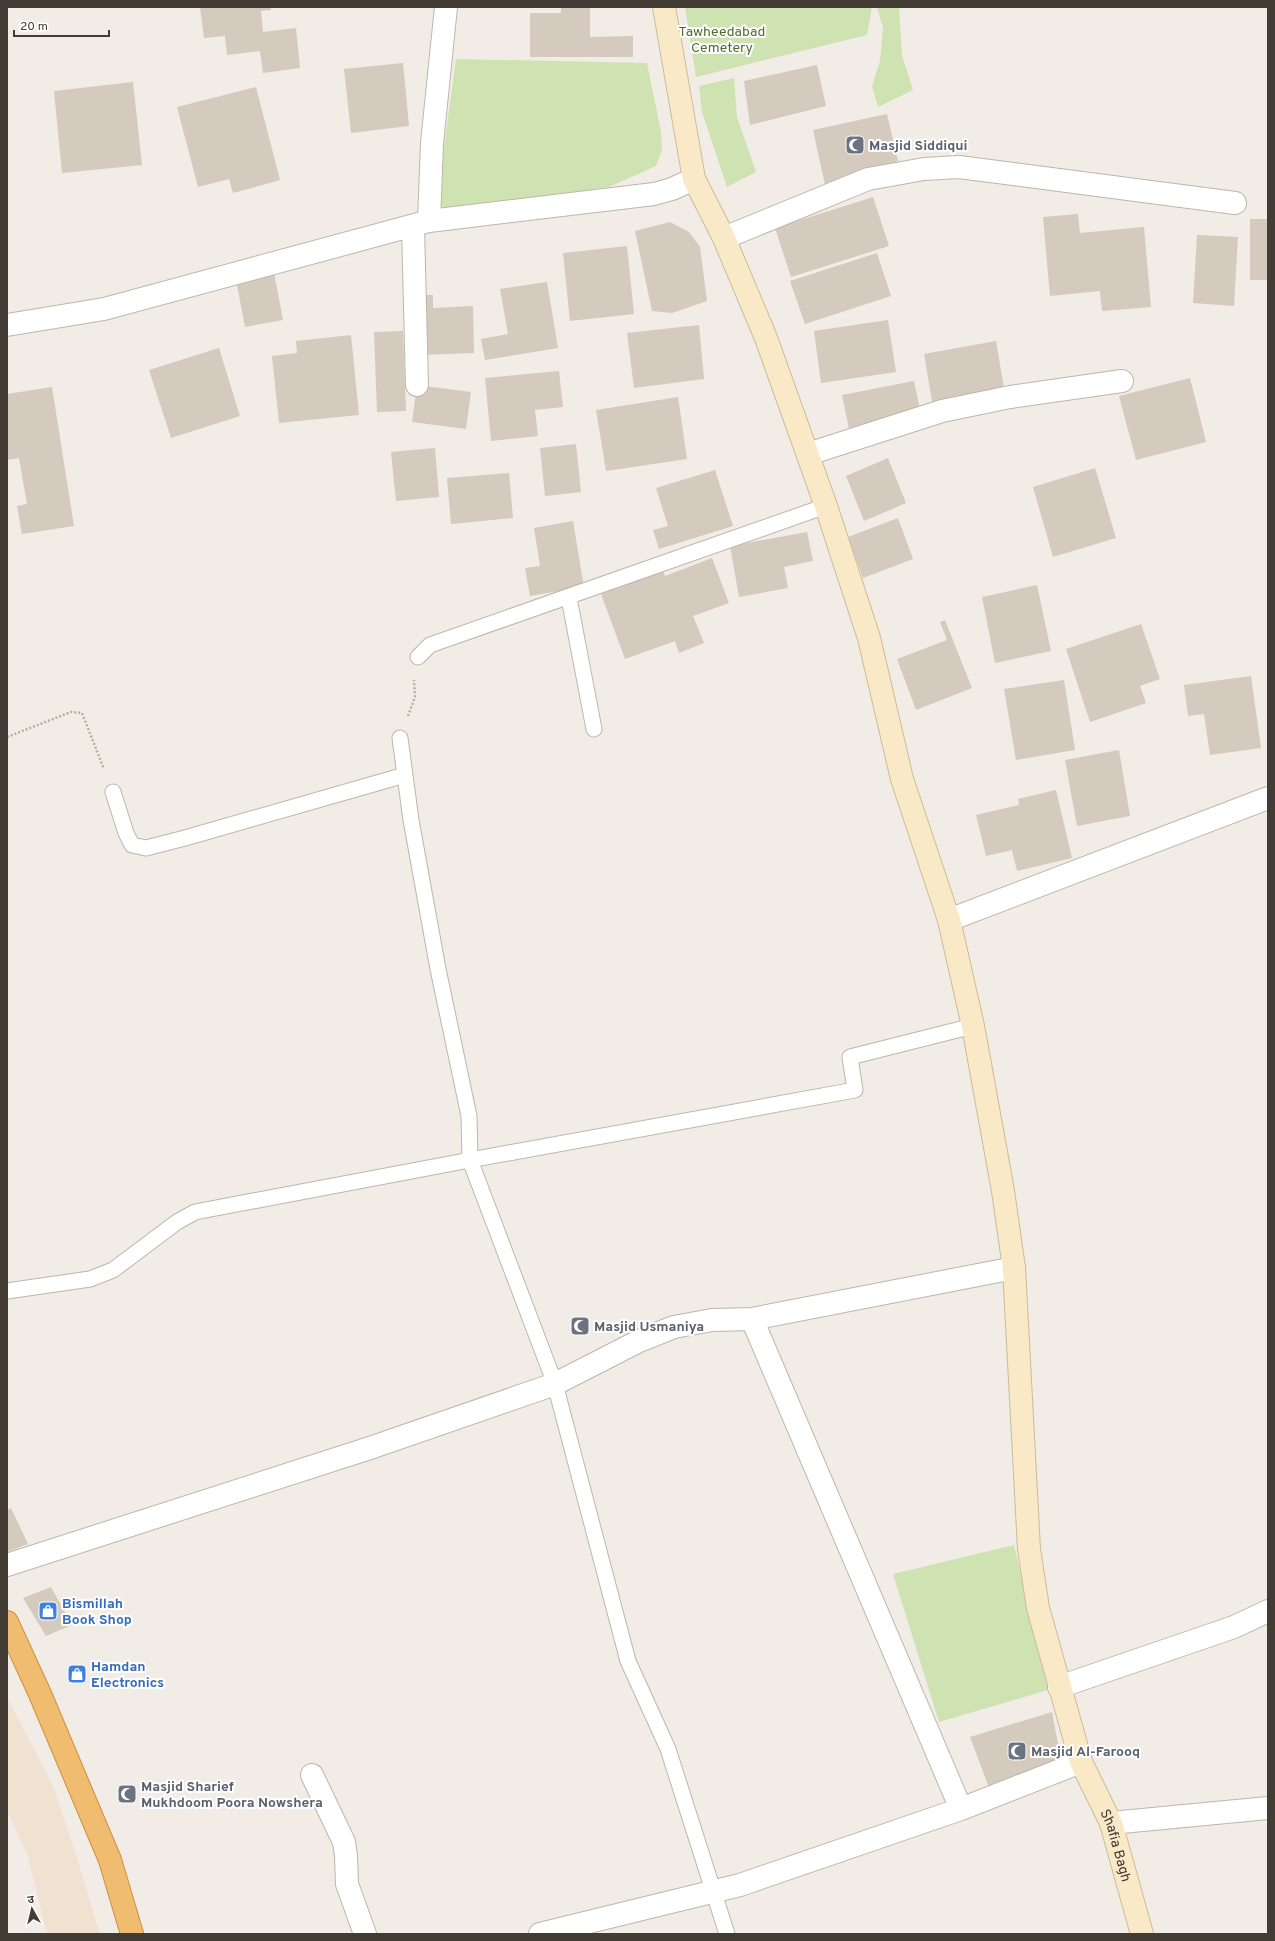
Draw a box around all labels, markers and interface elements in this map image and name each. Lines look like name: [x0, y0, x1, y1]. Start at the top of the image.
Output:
scale bar: [14, 12, 109, 38]
text: 20 m: [20, 19, 48, 35]
park label: Tawheedabad Cemetery: [679, 24, 765, 57]
mosque icon: Masjid Siddiqui: [844, 134, 866, 156]
place label: Masjid Siddiqui: [869, 138, 968, 155]
mosque icon: Masjid Usmaniya: [569, 1315, 591, 1337]
place label: Masjid Usmaniya: [594, 1319, 704, 1336]
place label: Bismillah Book Shop: [62, 1596, 132, 1629]
shop icon: Bismillah Book Shop: [37, 1600, 59, 1622]
place label: Hamdan Electronics: [91, 1659, 164, 1692]
shop icon: Hamdan Electronics: [66, 1663, 88, 1685]
mosque icon: Masjid Al-Farooq: [1006, 1740, 1028, 1762]
place label: Masjid Al-Farooq: [1031, 1744, 1140, 1761]
place label: Masjid Sharief Mukhdoom Poora Nowshera: [141, 1779, 323, 1812]
mosque icon: Masjid Sharief Mukhdoom Poora Nowshera: [116, 1783, 138, 1805]
street label: Shafia Bagh: [1096, 1807, 1134, 1884]
north arrow: [12, 1889, 52, 1929]
text: उ: [27, 1893, 35, 1907]

